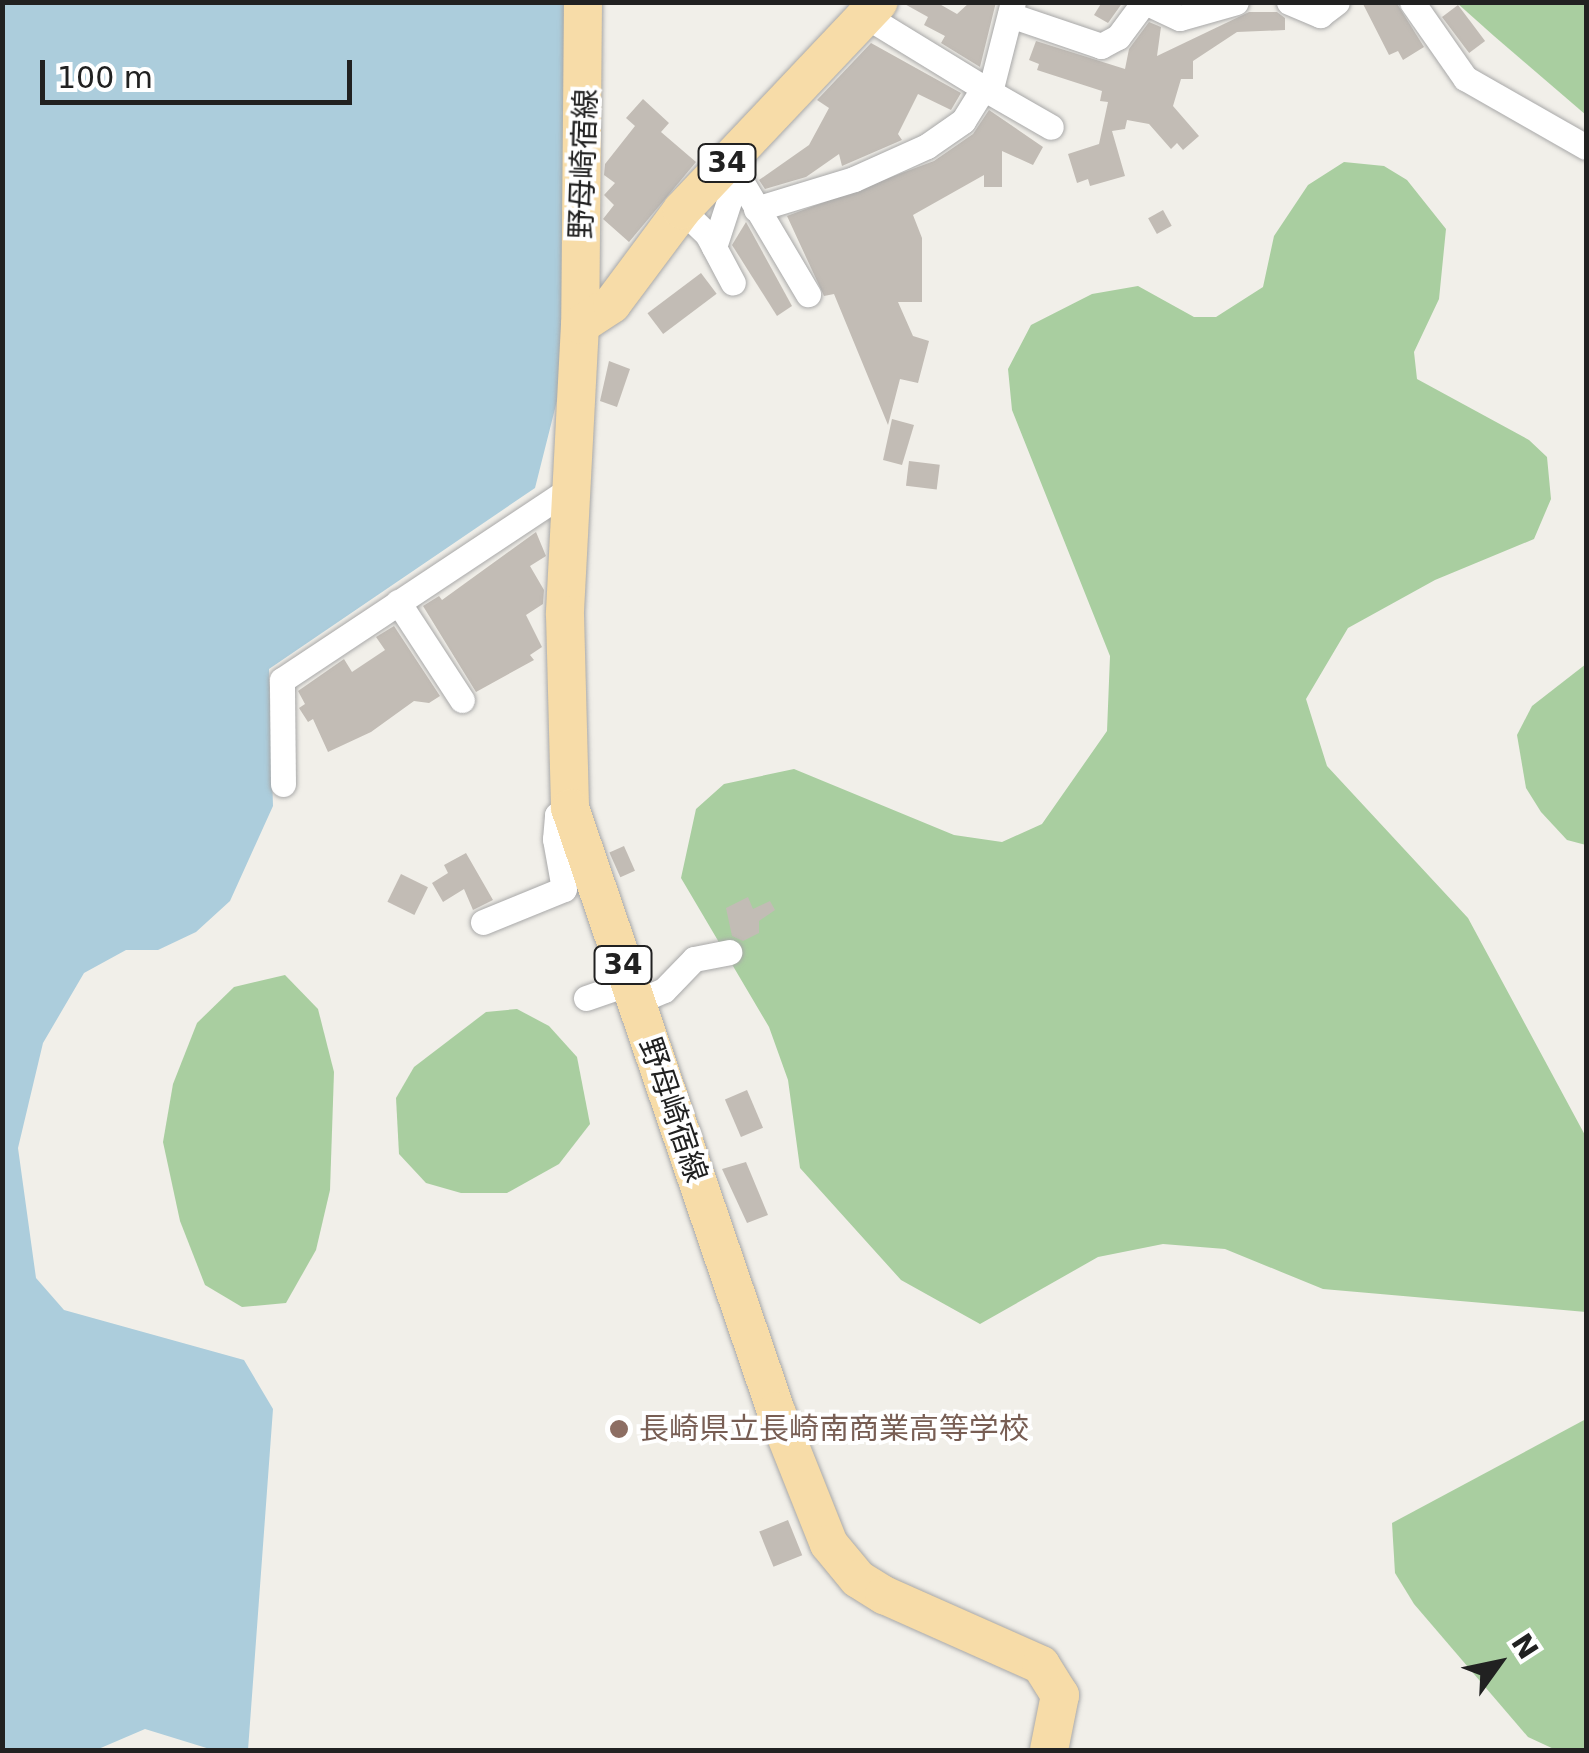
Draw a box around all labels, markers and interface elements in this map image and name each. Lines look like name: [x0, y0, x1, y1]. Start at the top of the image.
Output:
scale bar: [45, 40, 358, 102]
text: 100 m: [57, 60, 153, 95]
street label: 野母崎宿線: [563, 88, 605, 240]
road number: 34: [697, 140, 757, 186]
road number: 34: [593, 942, 653, 988]
street label: 野母崎宿線: [632, 1033, 714, 1187]
place label: 長崎県立長崎南商業高等学校: [639, 1411, 1029, 1447]
marker: 長崎県立長崎南商業高等学校: [608, 1418, 630, 1440]
north arrow: [1449, 1613, 1549, 1713]
text: N: [1504, 1628, 1545, 1665]

